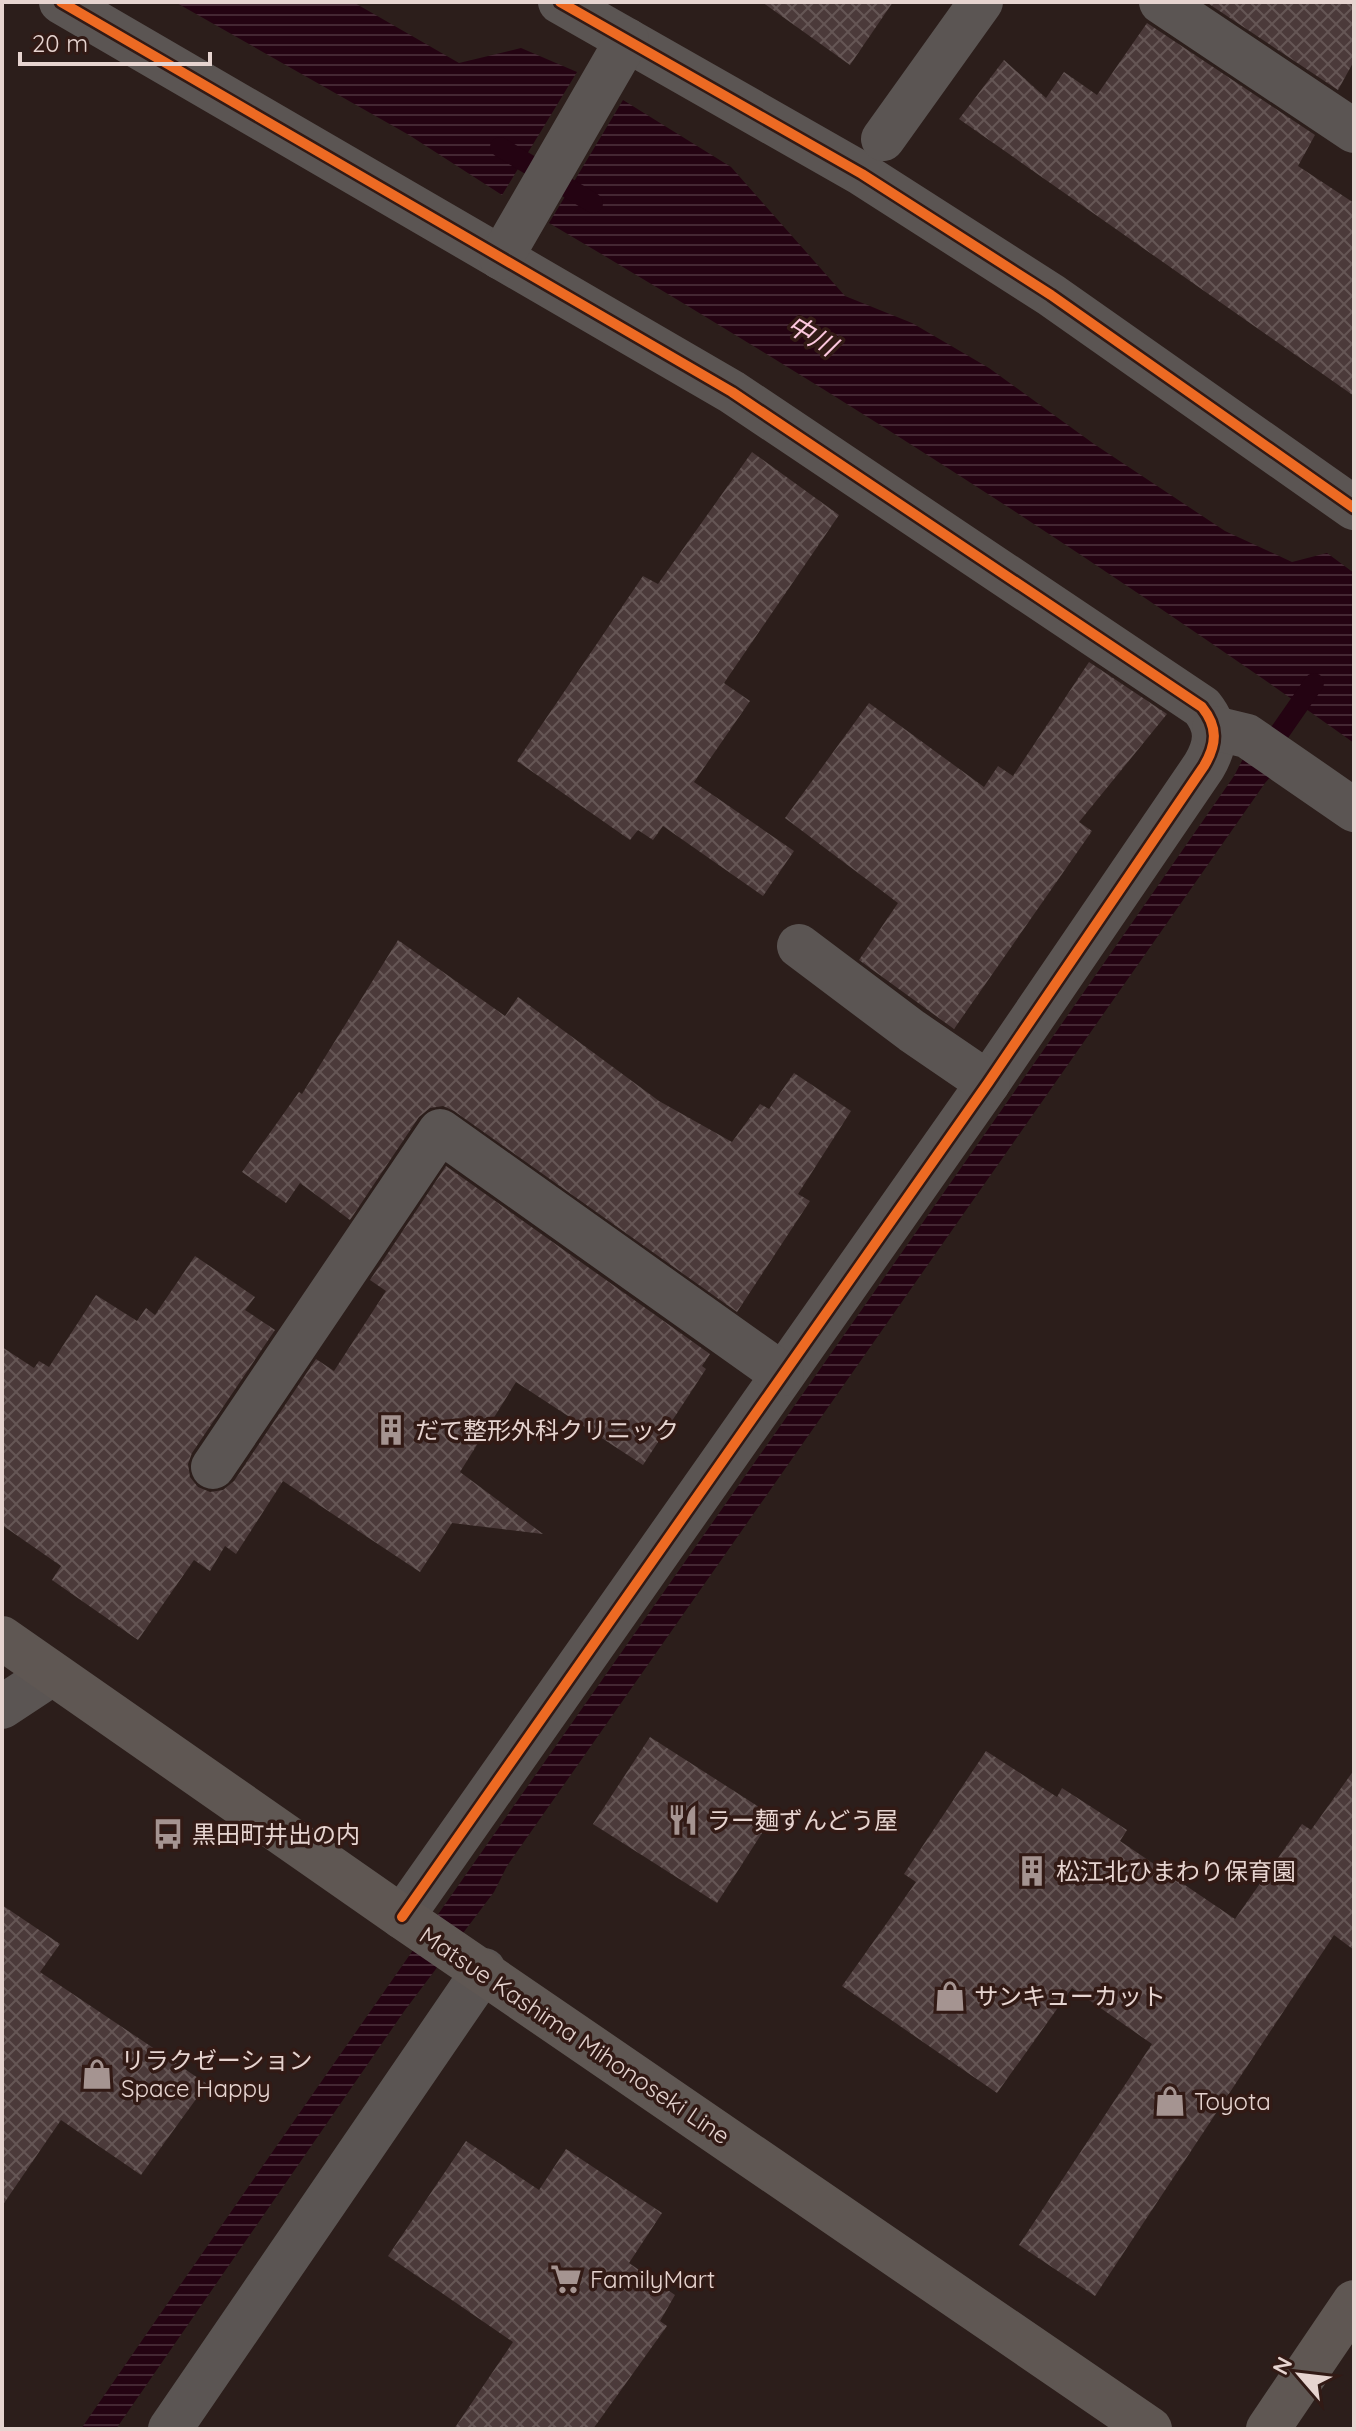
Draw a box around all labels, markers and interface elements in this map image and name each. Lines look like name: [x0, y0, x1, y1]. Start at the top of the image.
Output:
scale bar: [20, 16, 210, 66]
text: 20 m: [32, 28, 88, 58]
water label: 中川: [781, 307, 845, 364]
building icon: だて整形外科クリニック: [374, 1413, 408, 1447]
place label: だて整形外科クリニック: [415, 1415, 679, 1445]
restaurant icon: ラー麺ずんどう屋: [666, 1803, 700, 1837]
place label: ラー麺ずんどう屋: [707, 1805, 898, 1835]
bus stop icon: 黒田町井出の内: [151, 1817, 185, 1851]
place label: 黒田町井出の内: [192, 1819, 360, 1849]
building icon: 松江北ひまわり保育園: [1015, 1854, 1049, 1888]
place label: 松江北ひまわり保育園: [1056, 1856, 1296, 1886]
street label: Matsue Kashima Mihonoseki Line: [414, 1920, 736, 2150]
shop icon: サンキューカット: [933, 1979, 967, 2013]
place label: サンキューカット: [974, 1981, 1166, 2011]
place label: リラクゼーション Space Happy: [121, 2045, 313, 2103]
shop icon: リラクゼーション Space Happy: [80, 2057, 114, 2091]
shop icon: Toyota: [1153, 2084, 1187, 2118]
place label: Toyota: [1194, 2086, 1271, 2116]
supermarket icon: FamilyMart: [549, 2262, 583, 2296]
place label: FamilyMart: [590, 2264, 715, 2294]
north arrow: [1260, 2335, 1340, 2415]
text: N: [1266, 2352, 1298, 2379]

